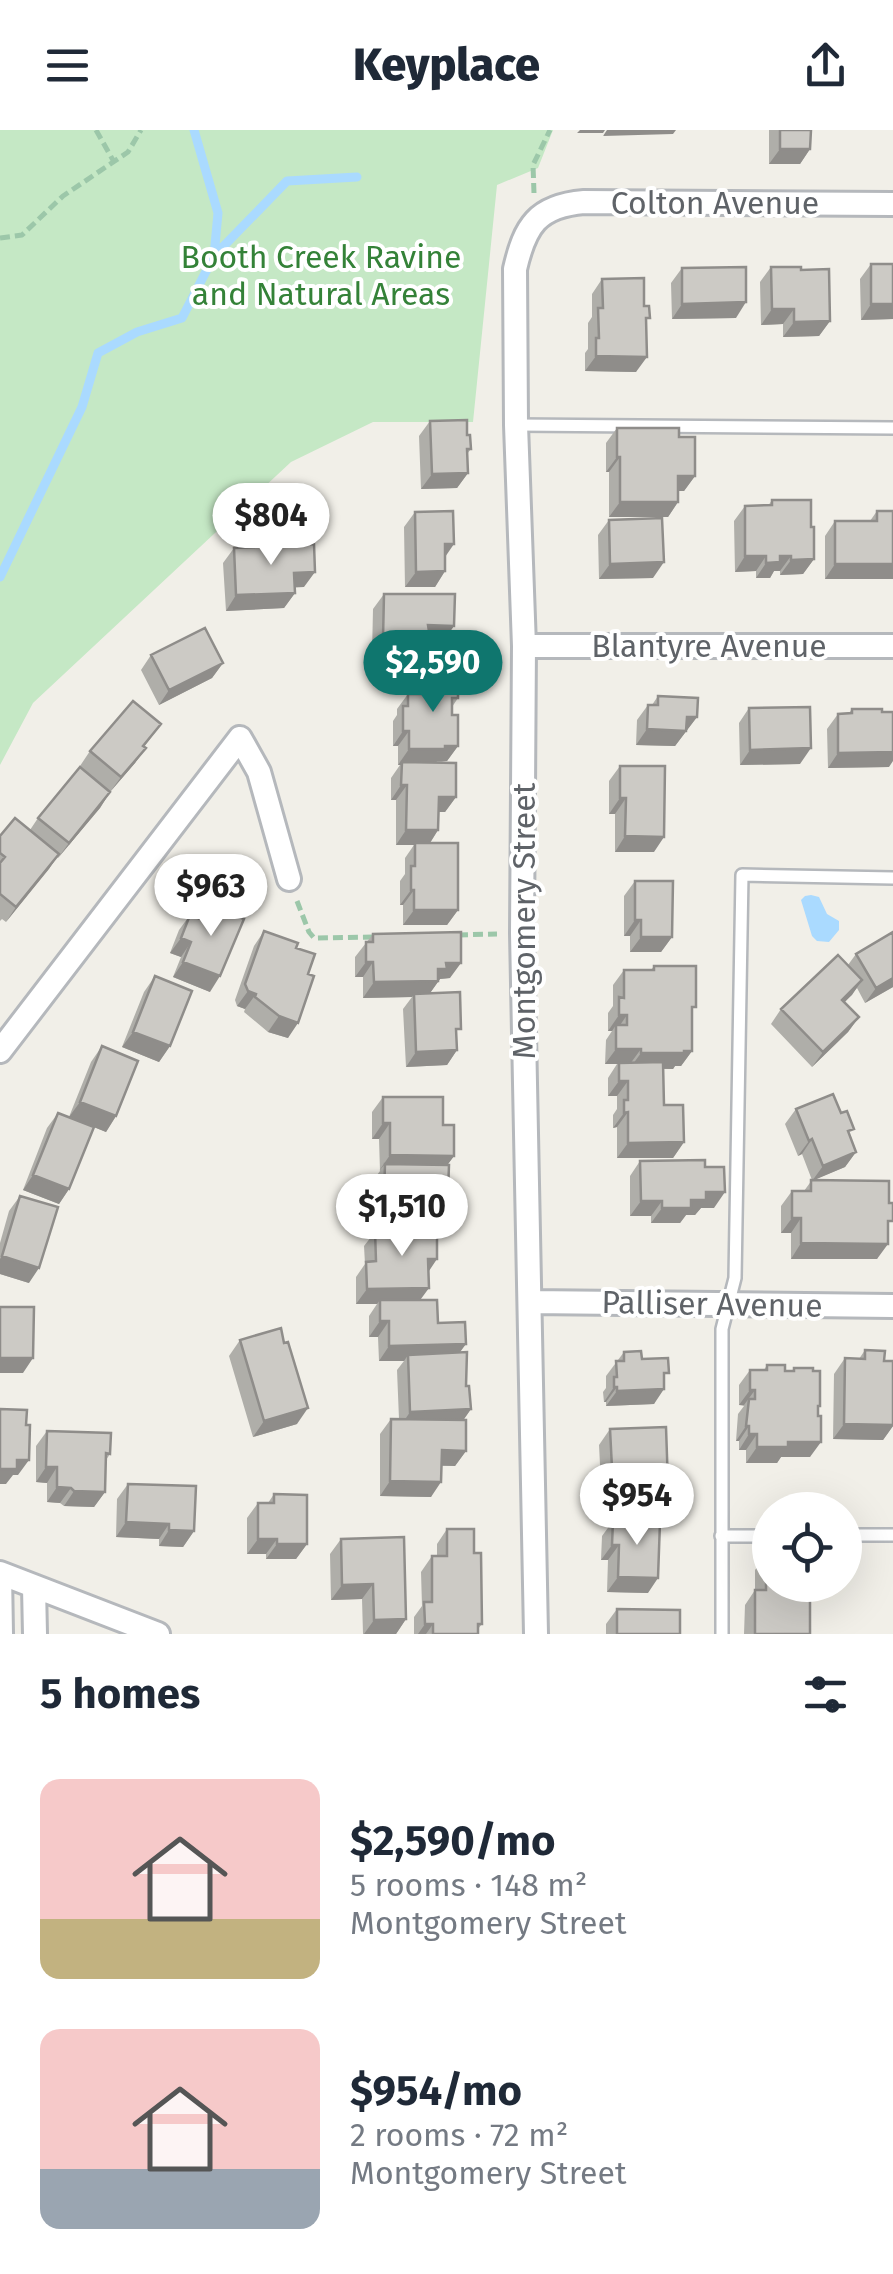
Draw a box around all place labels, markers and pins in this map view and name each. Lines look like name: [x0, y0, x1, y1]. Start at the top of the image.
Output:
pin: $804: [212, 483, 330, 568]
pin: $2,590: [352, 630, 514, 715]
pin: $963: [152, 854, 270, 939]
pin: $1,510: [321, 1174, 483, 1259]
pin: $954: [578, 1463, 696, 1548]

